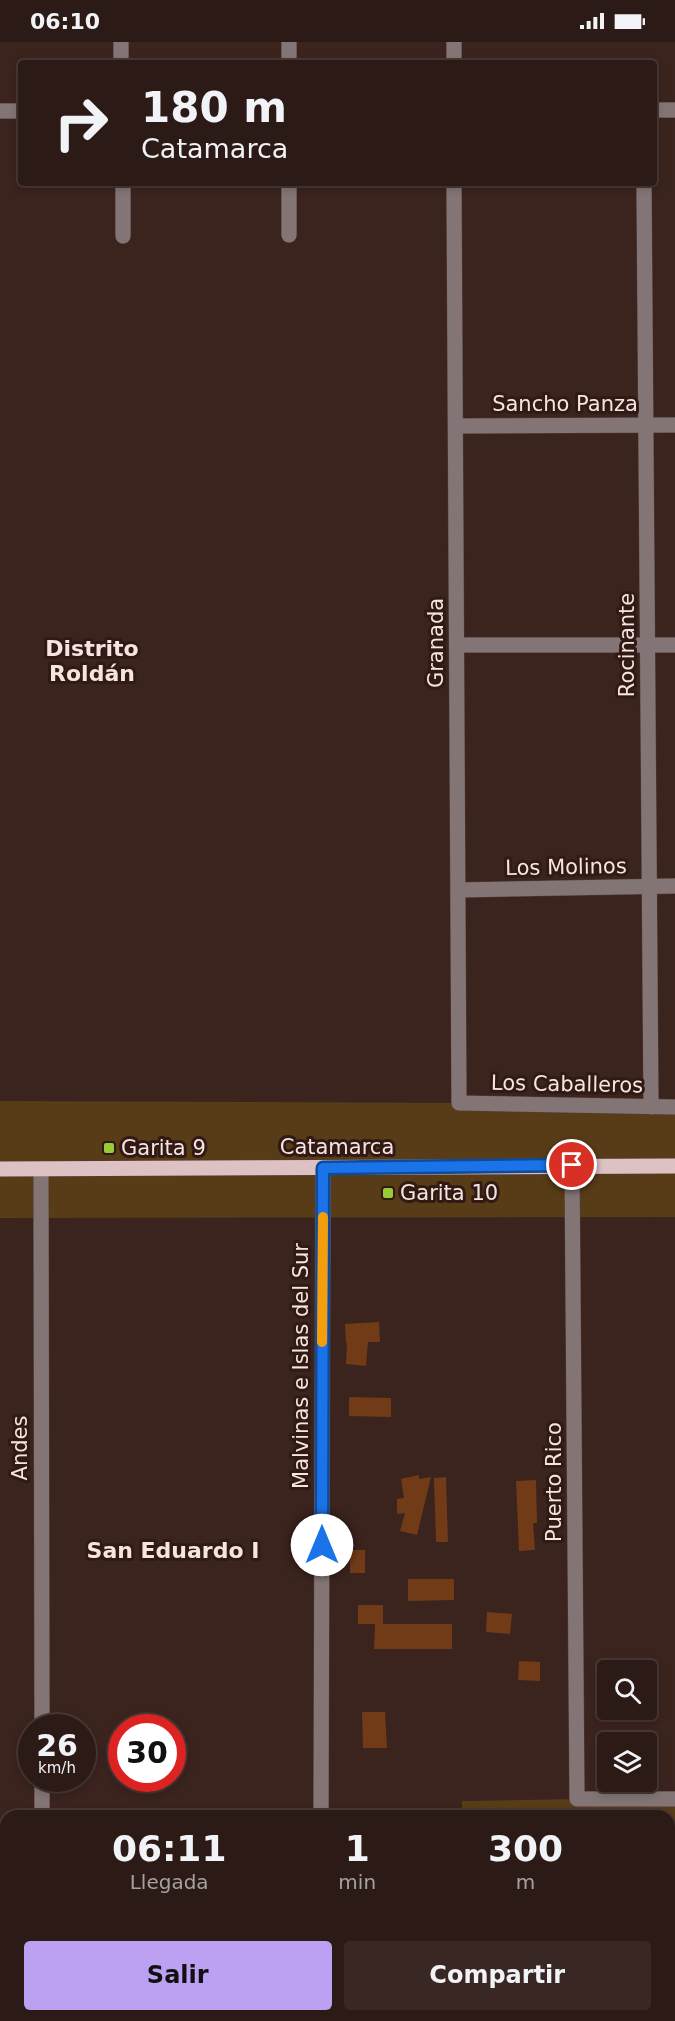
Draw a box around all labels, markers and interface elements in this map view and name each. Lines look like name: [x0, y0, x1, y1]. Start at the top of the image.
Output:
text: 06:10: [30, 9, 100, 34]
text: 180 m: [141, 83, 287, 132]
icon: right: [42, 84, 120, 162]
text: Catamarca: [141, 133, 288, 164]
street label: Sancho Panza: [492, 392, 638, 416]
street label: Rocinante: [615, 593, 639, 697]
street label: Granada: [424, 598, 448, 688]
district label: Distrito Roldán: [45, 636, 139, 686]
street label: Los Molinos: [505, 854, 627, 880]
street label: Los Caballeros: [491, 1071, 643, 1097]
street label: Catamarca: [280, 1135, 394, 1159]
place label: Garita 9: [121, 1136, 206, 1160]
pin: [546, 1139, 597, 1190]
marker: Garita 9: [102, 1141, 116, 1155]
icon: arrive: [555, 1148, 588, 1181]
place label: Garita 10: [400, 1181, 498, 1205]
marker: Garita 10: [381, 1186, 395, 1200]
street label: Malvinas e Islas del Sur: [289, 1243, 313, 1489]
street label: Andes: [8, 1416, 32, 1480]
street label: Puerto Rico: [542, 1422, 566, 1542]
position arrow: [290, 1513, 354, 1577]
district label: San Eduardo I: [87, 1538, 259, 1563]
map controls: [597, 1660, 657, 1792]
button: search: [597, 1660, 657, 1720]
speed limit sign: 30: [108, 1714, 186, 1792]
text: 26: [36, 1728, 78, 1763]
button: layers: [597, 1732, 657, 1792]
text: km/h: [38, 1759, 76, 1777]
text: 06:11: [112, 1828, 226, 1869]
text: 1: [345, 1828, 370, 1869]
text: 300: [488, 1828, 563, 1869]
text: Llegada: [130, 1870, 209, 1894]
text: min: [338, 1870, 376, 1894]
text: m: [516, 1870, 535, 1894]
button: Salir: [24, 1941, 332, 2010]
button: Compartir: [344, 1941, 651, 2010]

